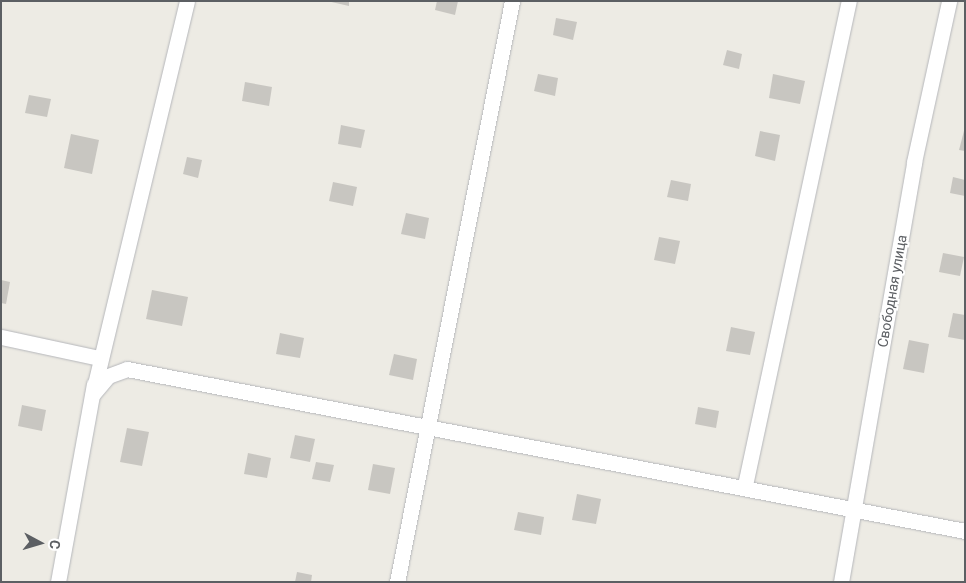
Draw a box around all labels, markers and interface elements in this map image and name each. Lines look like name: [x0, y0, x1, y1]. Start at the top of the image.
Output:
street label: Свободная улица: [874, 233, 910, 349]
north arrow: [15, 518, 65, 568]
text: С: [46, 539, 63, 550]

